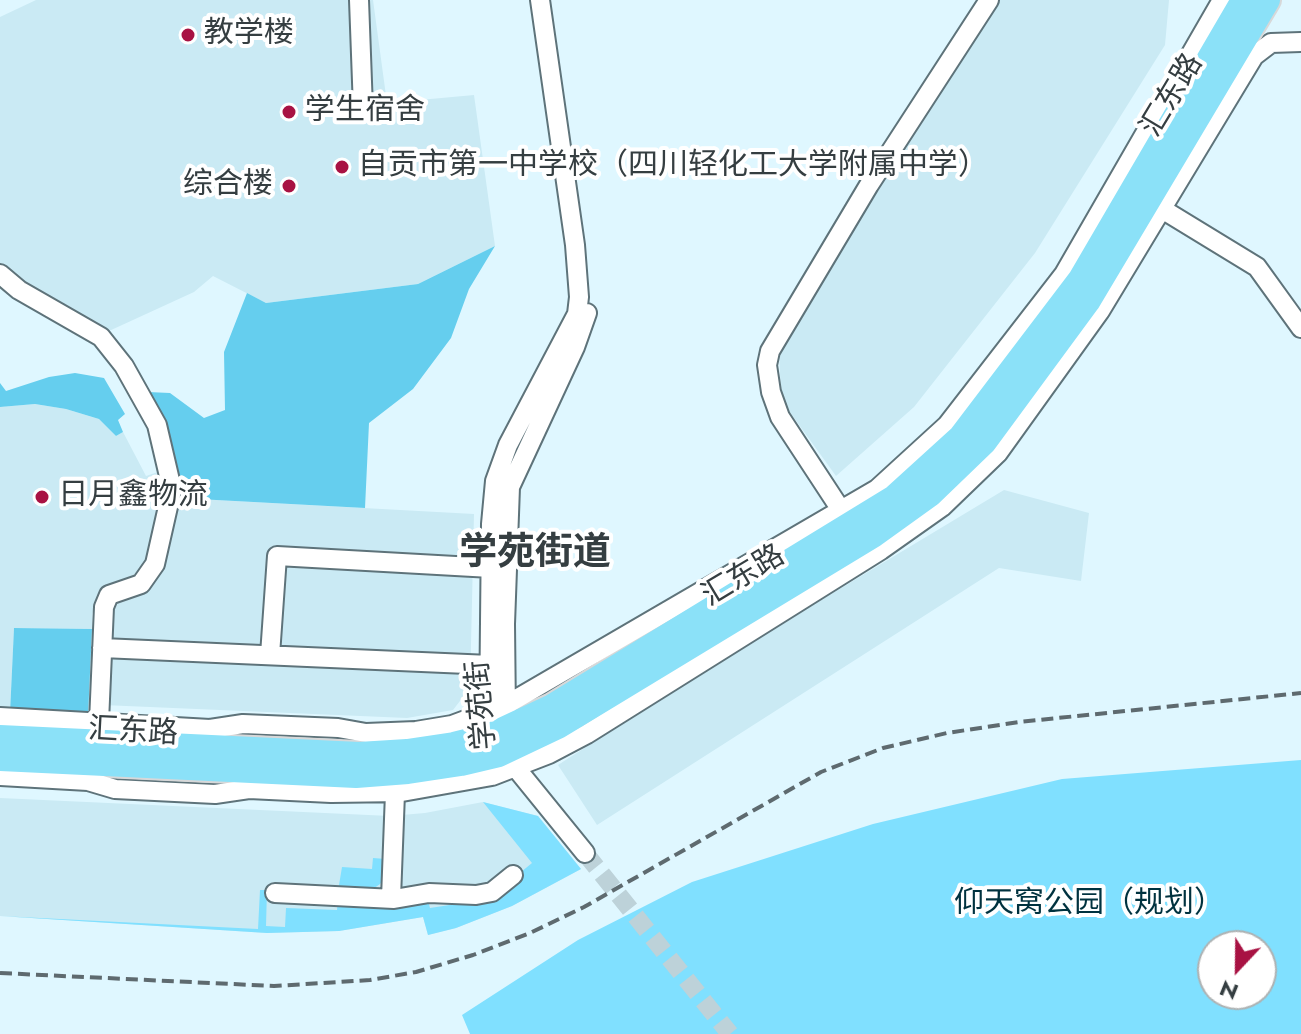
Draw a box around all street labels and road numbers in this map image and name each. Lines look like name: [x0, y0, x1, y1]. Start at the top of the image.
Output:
street label: 汇东路: [1134, 48, 1212, 144]
street label: 汇东路: [696, 538, 792, 616]
street label: 学苑街: [461, 659, 505, 751]
street label: 汇东路: [87, 713, 179, 753]

